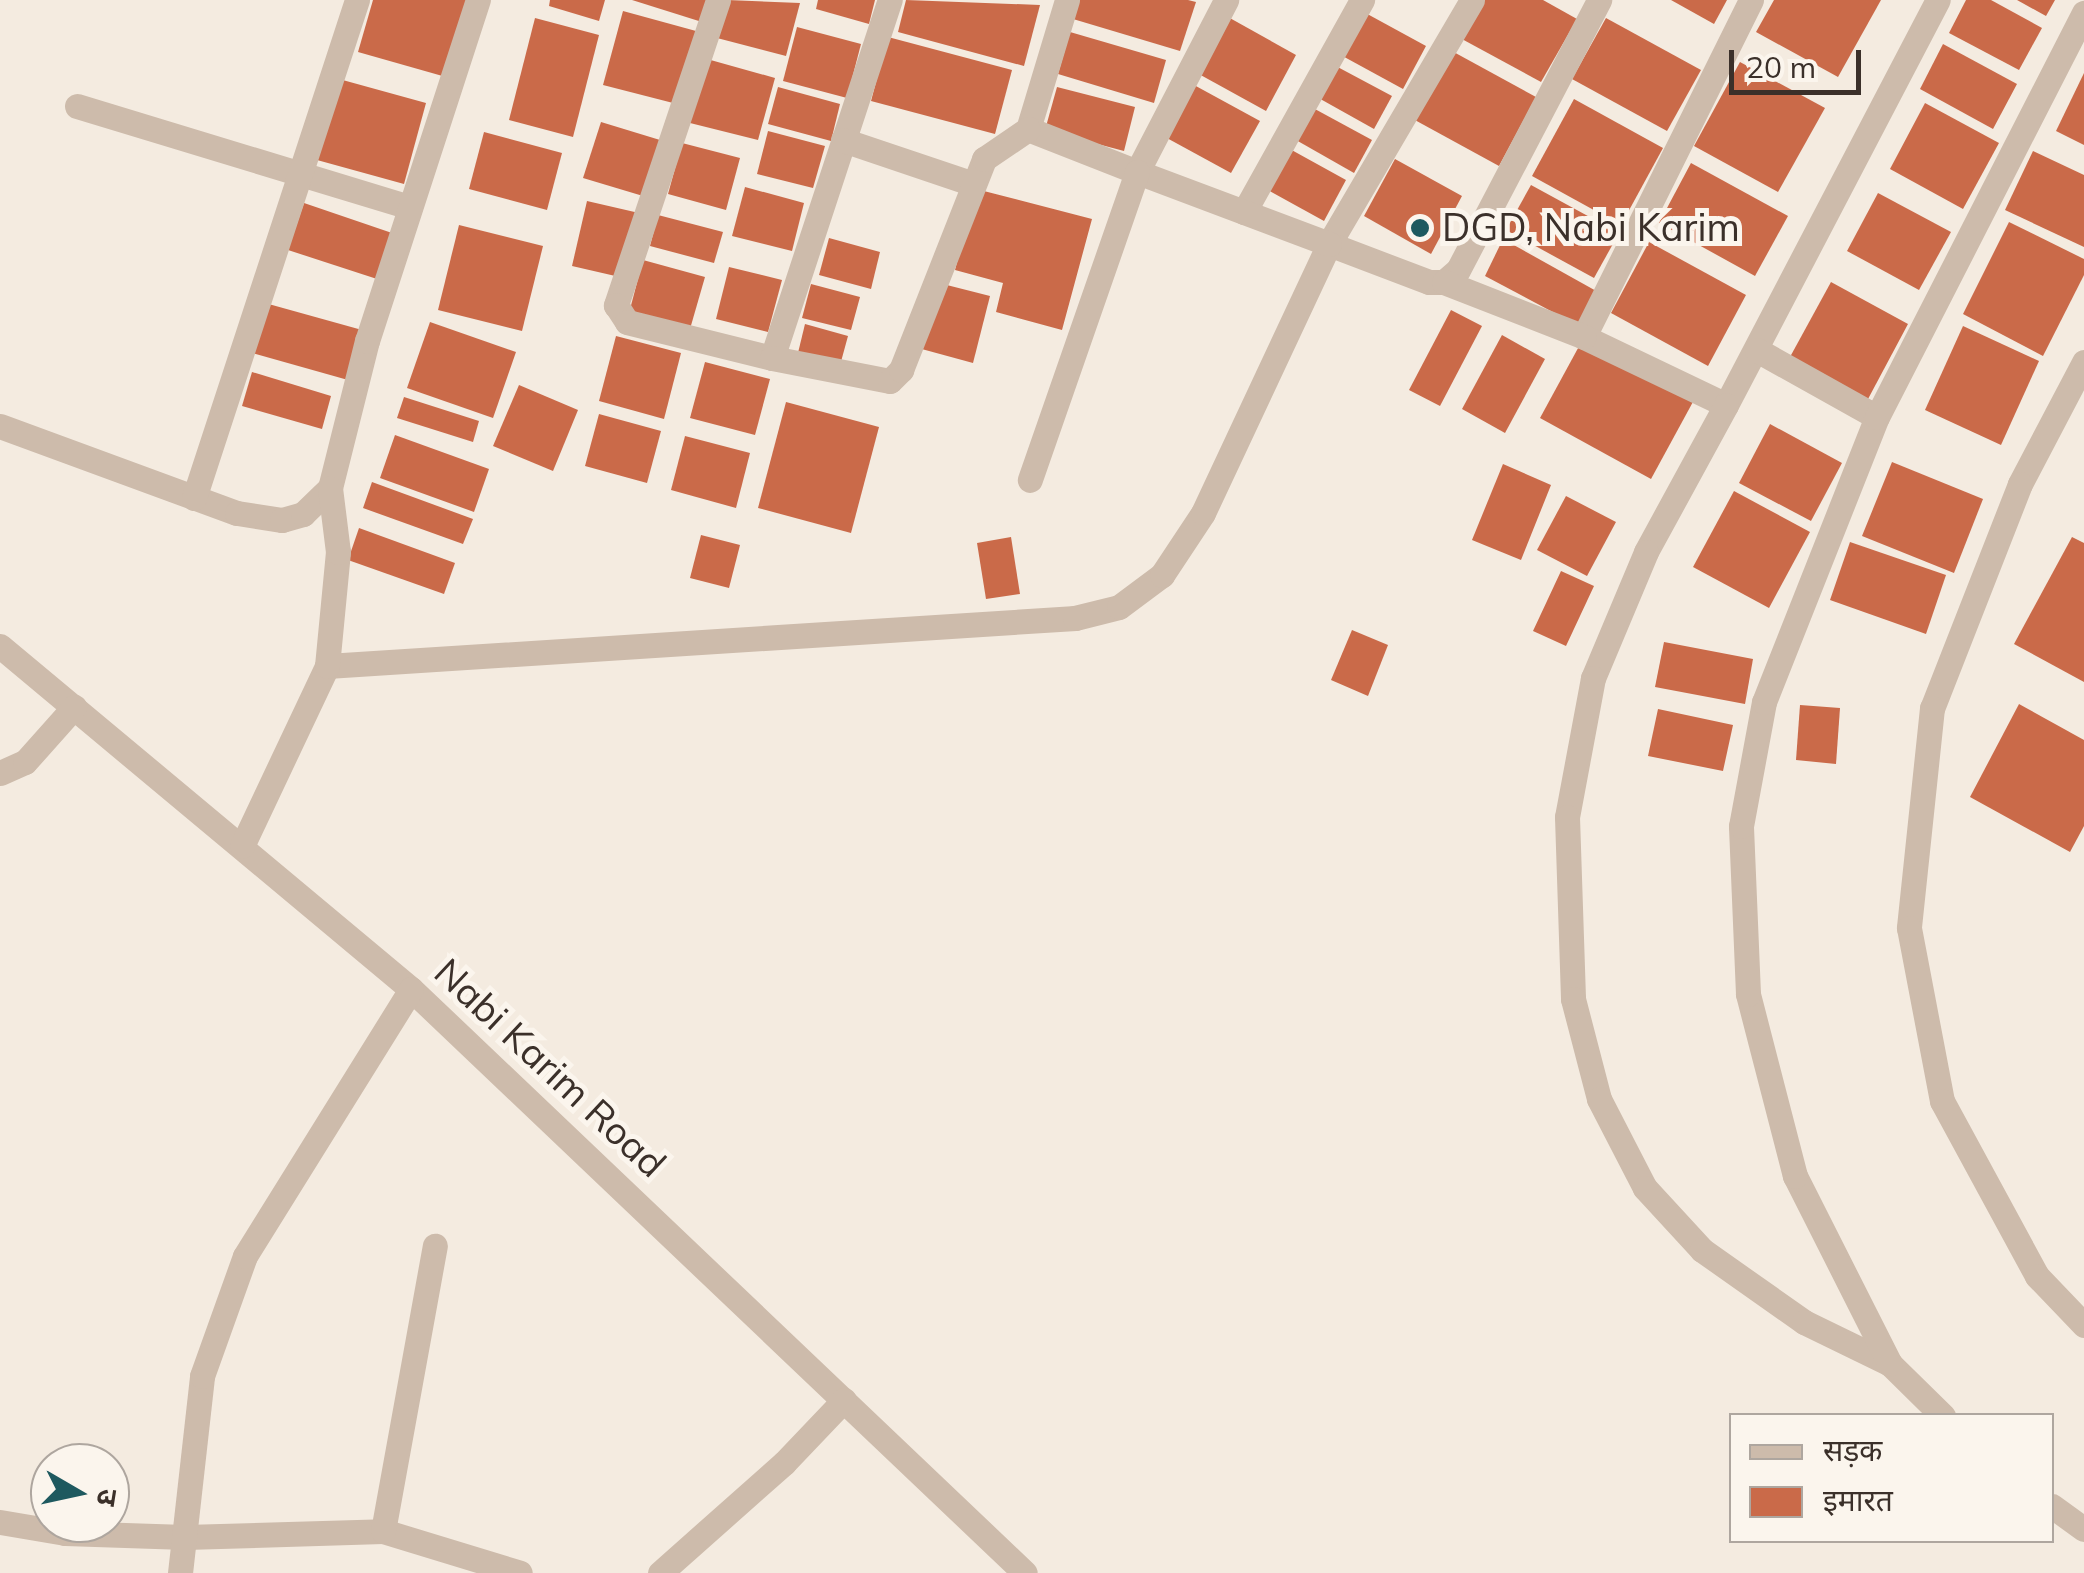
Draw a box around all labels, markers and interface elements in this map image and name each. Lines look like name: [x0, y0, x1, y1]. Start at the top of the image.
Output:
scale bar: [1734, 30, 1866, 92]
text: 20 m: [1746, 48, 1816, 86]
place label: DGD, Nabi Karim: [1442, 205, 1740, 251]
marker: DGD, Nabi Karim: [1407, 215, 1433, 241]
street label: Nabi Karim Road: [425, 949, 675, 1187]
legend: [1729, 1413, 2054, 1543]
text: सड़क: [1823, 1431, 1882, 1469]
north arrow: [30, 1443, 130, 1543]
text: इमारत: [1823, 1481, 1893, 1519]
text: उ: [90, 1487, 127, 1508]

